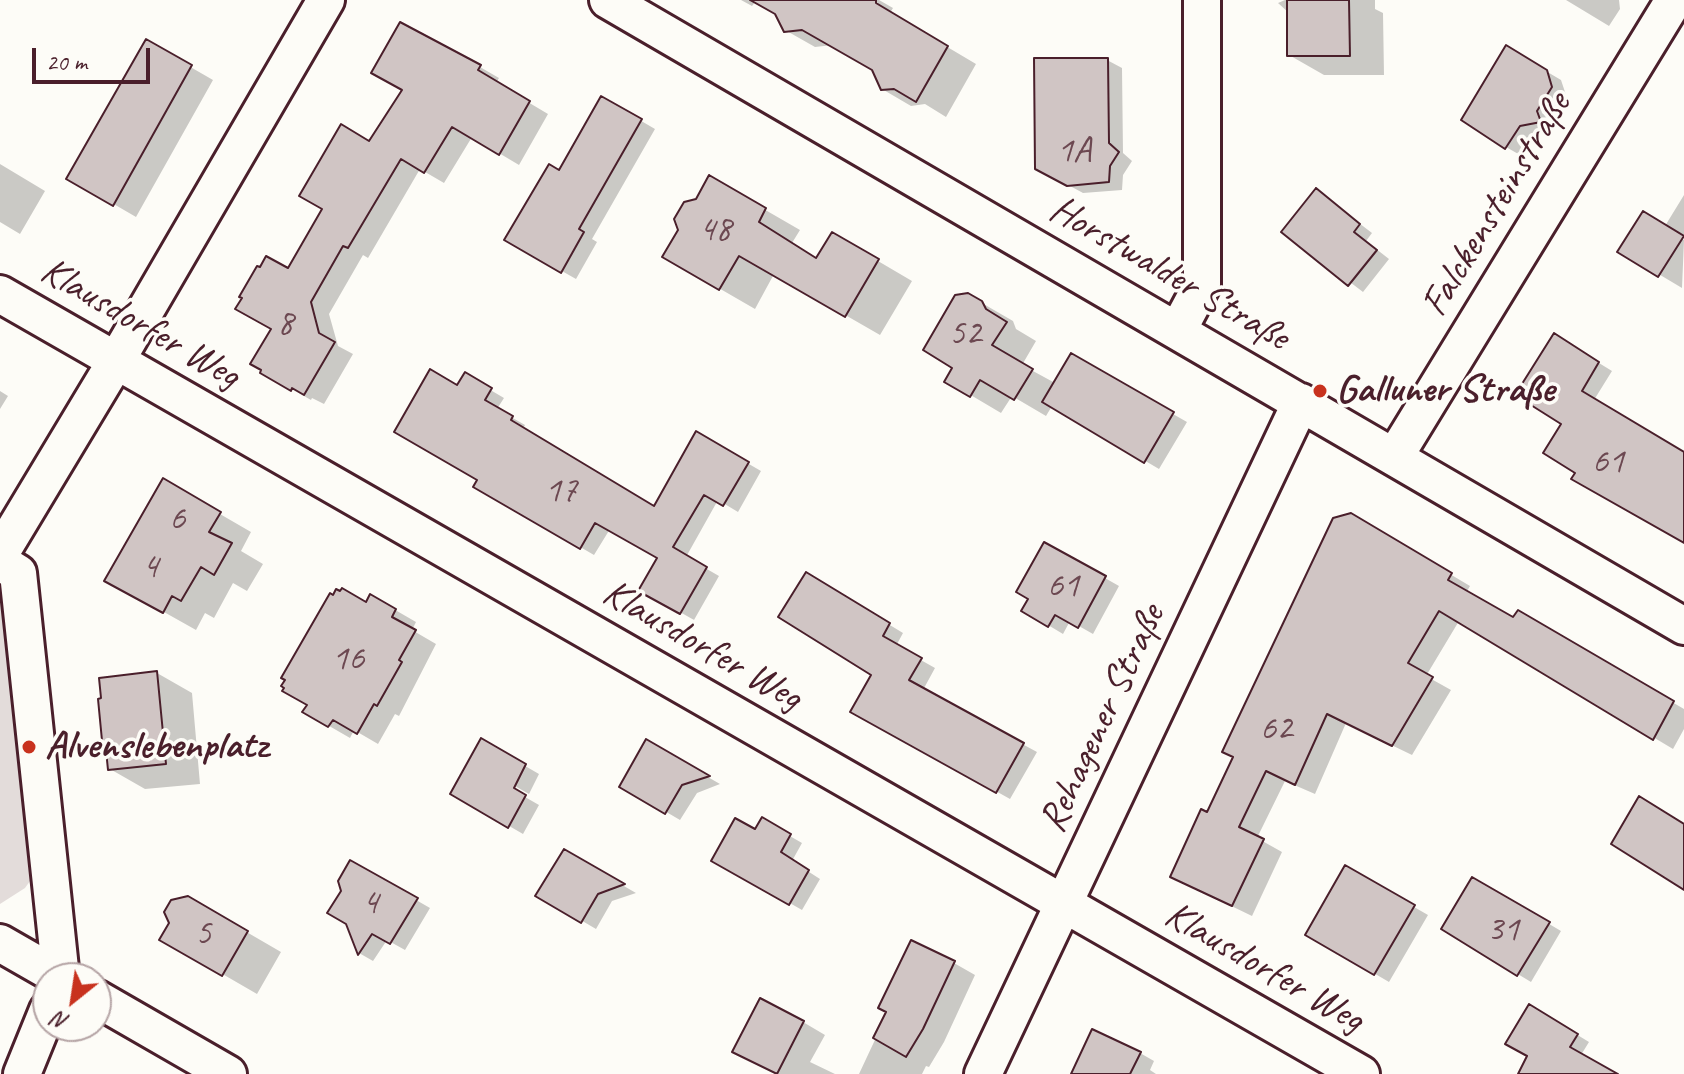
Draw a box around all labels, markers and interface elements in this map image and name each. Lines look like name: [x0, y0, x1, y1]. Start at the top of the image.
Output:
scale bar: [36, 32, 154, 82]
text: 20 m: [46, 47, 87, 77]
street label: Falckensteinstraße: [1411, 84, 1583, 326]
house number: 1A: [1057, 130, 1091, 174]
street label: Horstwalder Straße: [1041, 186, 1297, 362]
house number: 48: [699, 209, 731, 253]
street label: Klausdorfer Weg: [32, 248, 248, 400]
house number: 8: [277, 303, 293, 347]
house number: 52: [949, 313, 981, 357]
place label: Galluner Straße: [1336, 367, 1554, 415]
marker: Galluner Straße: [1311, 382, 1329, 400]
house number: 61: [1592, 441, 1624, 485]
house number: 17: [545, 470, 577, 514]
house number: 6: [169, 498, 185, 542]
house number: 4: [142, 546, 158, 590]
house number: 61: [1047, 565, 1079, 609]
street label: Klausdorfer Weg: [594, 570, 810, 722]
street label: Rehagener Straße: [1029, 598, 1177, 840]
house number: 16: [332, 638, 364, 682]
house number: 62: [1260, 708, 1292, 752]
place label: Alvenslebenplatz: [45, 723, 267, 771]
marker: Alvenslebenplatz: [20, 738, 38, 756]
house number: 4: [362, 882, 378, 926]
street label: Klausdorfer Weg: [1156, 892, 1372, 1044]
house number: 31: [1487, 909, 1519, 953]
house number: 5: [195, 913, 211, 957]
north arrow: [32, 962, 112, 1042]
text: N: [48, 1006, 74, 1037]

